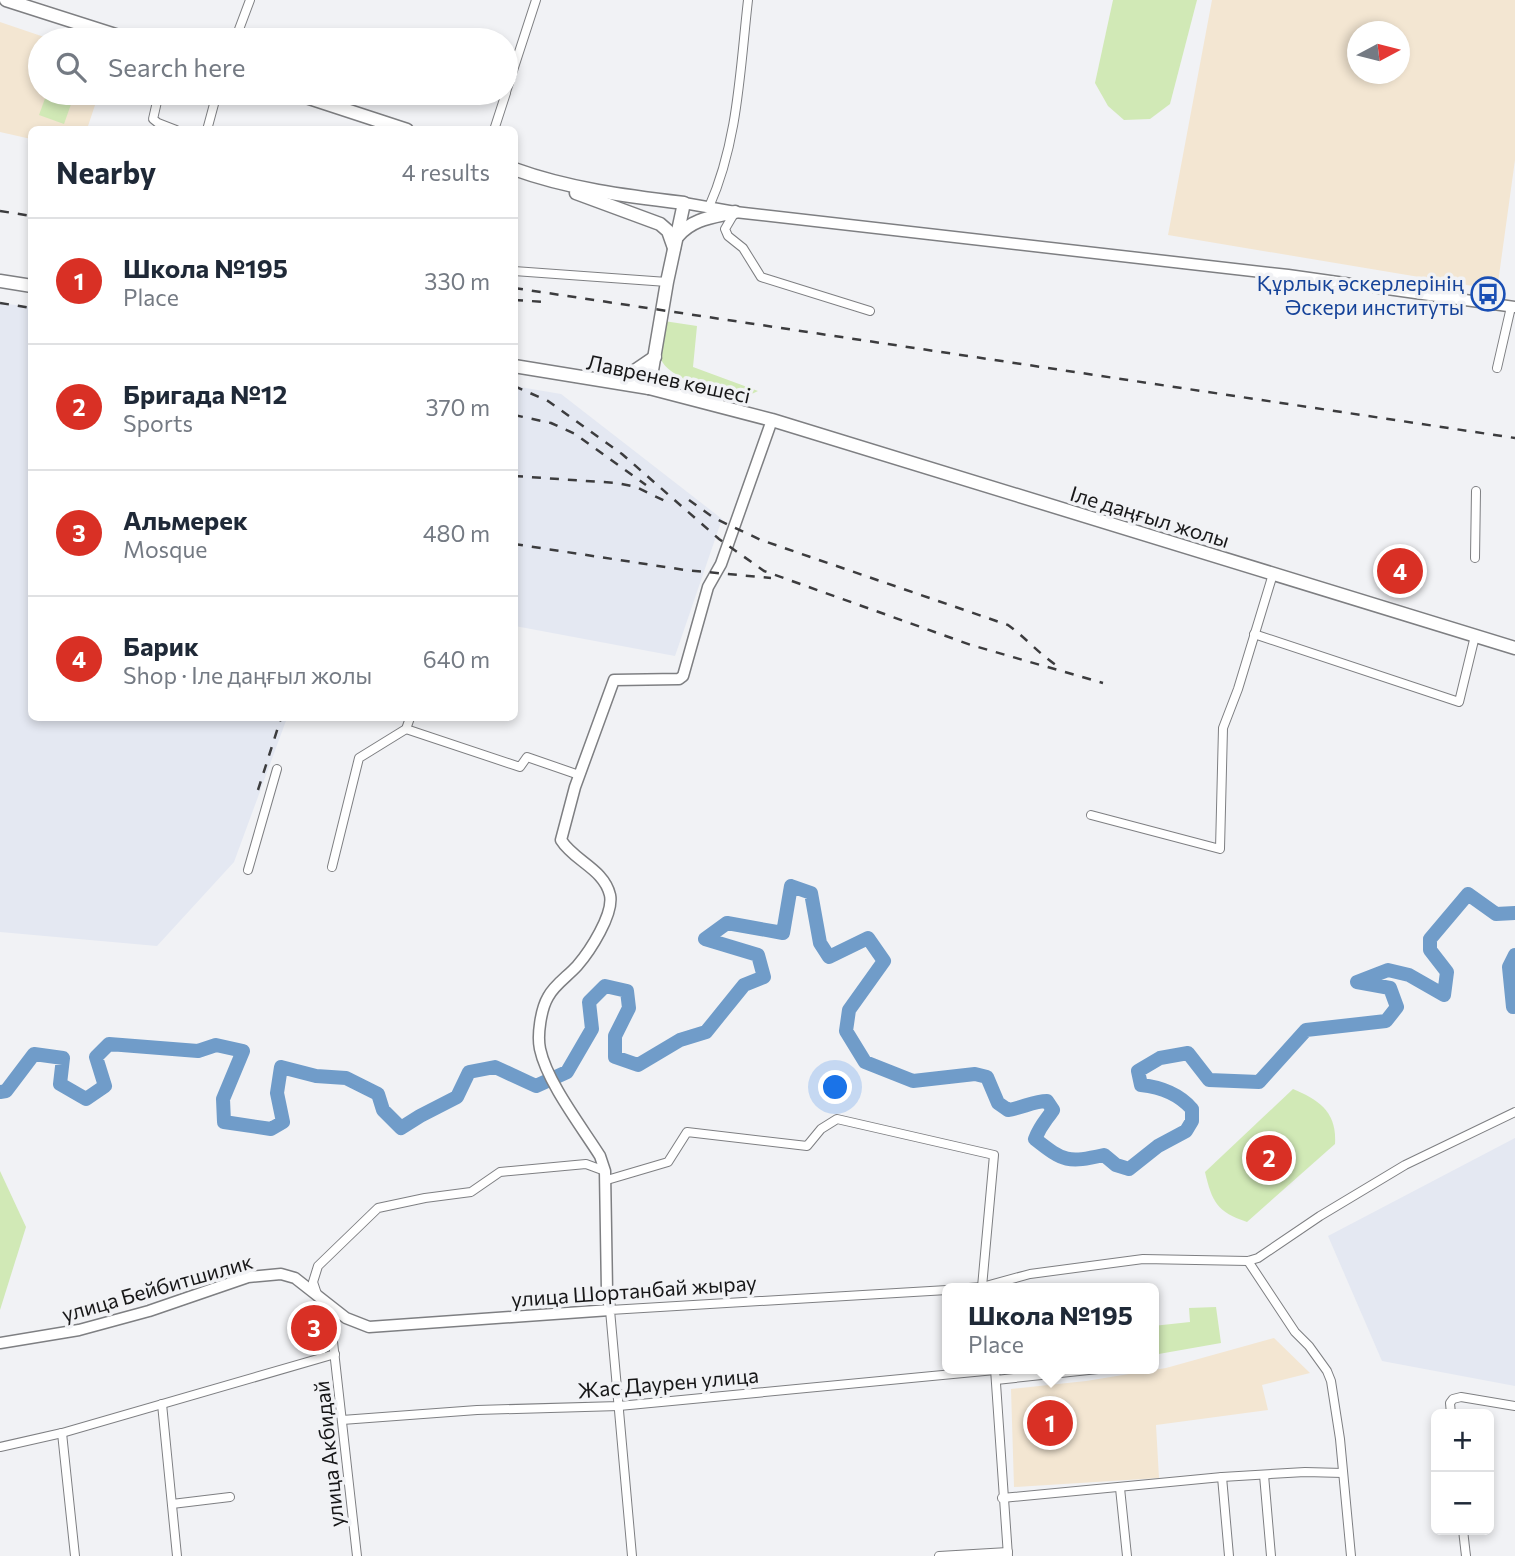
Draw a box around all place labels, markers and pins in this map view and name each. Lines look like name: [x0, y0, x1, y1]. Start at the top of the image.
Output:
place label: Құрлық әскерлерінің Әскери институты: [1257, 270, 1464, 319]
bus stop icon: Құрлық әскерлерінің Әскери институты: [1469, 275, 1507, 313]
pin: 4: [1377, 545, 1423, 597]
pin: 2: [1246, 1132, 1292, 1184]
pin: 3: [291, 1302, 337, 1354]
pin: 1: [1027, 1397, 1073, 1449]

